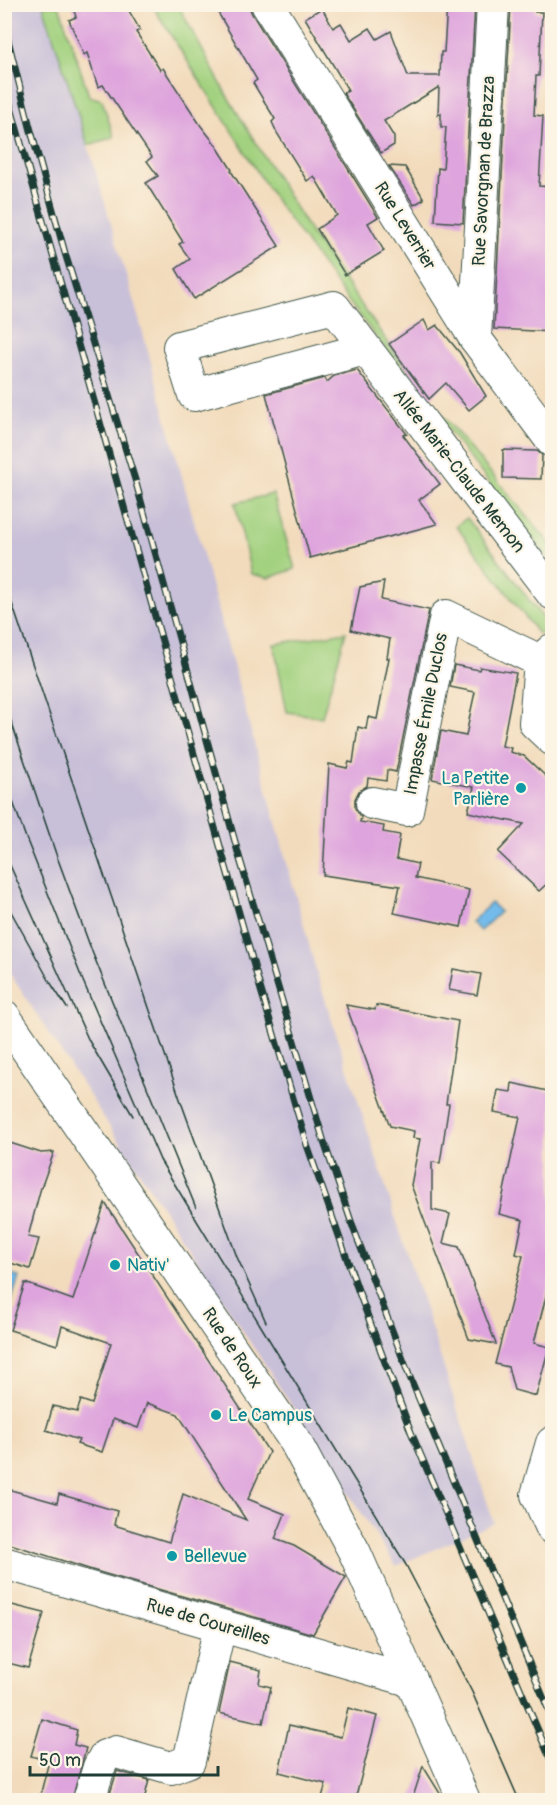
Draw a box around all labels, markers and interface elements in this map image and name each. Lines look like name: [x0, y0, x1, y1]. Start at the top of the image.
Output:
street label: Rue Savorgnan de Brazza: [468, 75, 500, 267]
street label: Rue Leverrier: [369, 178, 441, 275]
street label: Allée Marie-Claude Memon: [388, 384, 530, 558]
street label: Impasse Émile Duclos: [399, 631, 453, 797]
place label: La Petite Parlière: [441, 767, 509, 811]
marker: La Petite Parlière: [514, 781, 528, 795]
place label: Nativ': [127, 1254, 170, 1277]
marker: Nativ': [108, 1258, 122, 1272]
street label: Rue de Roux: [197, 1303, 267, 1393]
place label: Le Campus: [228, 1404, 312, 1427]
marker: Le Campus: [209, 1408, 223, 1422]
place label: Bellevue: [184, 1545, 247, 1568]
marker: Bellevue: [165, 1549, 179, 1563]
street label: Rue de Coureilles: [144, 1593, 272, 1651]
scale bar: [30, 1739, 218, 1777]
text: 50 m: [39, 1749, 81, 1772]

